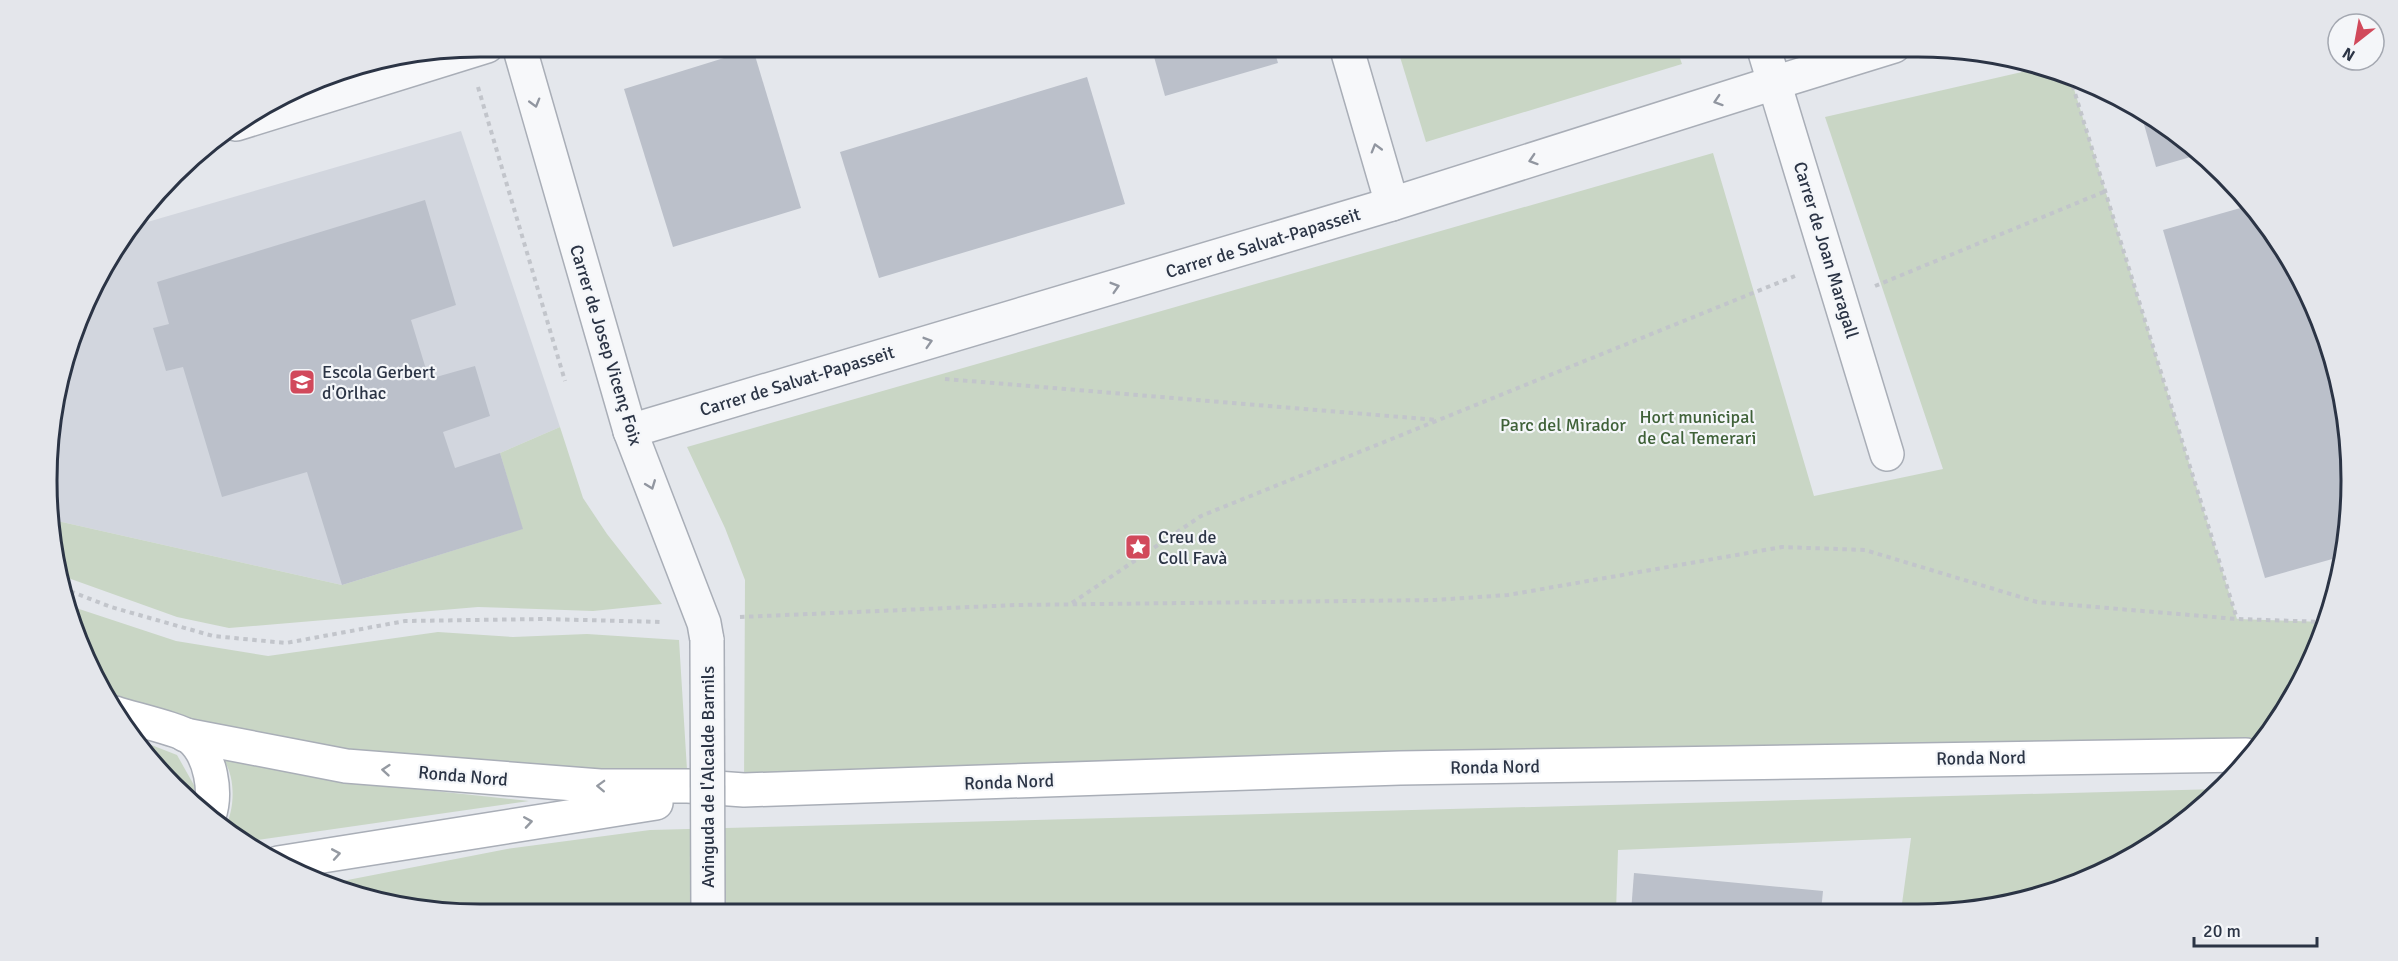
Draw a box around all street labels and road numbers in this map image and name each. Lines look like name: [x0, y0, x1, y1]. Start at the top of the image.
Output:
street label: Carrer de Joan Maragall: [1789, 159, 1863, 341]
street label: Carrer de Salvat-Papasseit: [1163, 203, 1363, 283]
street label: Carrer de Josep Vicenç Foix: [565, 242, 647, 449]
street label: Carrer de Salvat-Papasseit: [697, 341, 897, 421]
street label: Avinguda de l'Alcalde Barnils: [697, 666, 719, 888]
street label: Ronda Nord: [1936, 746, 2026, 770]
street label: Ronda Nord: [1450, 755, 1540, 779]
street label: Ronda Nord: [417, 761, 509, 791]
street label: Ronda Nord: [964, 769, 1054, 795]

